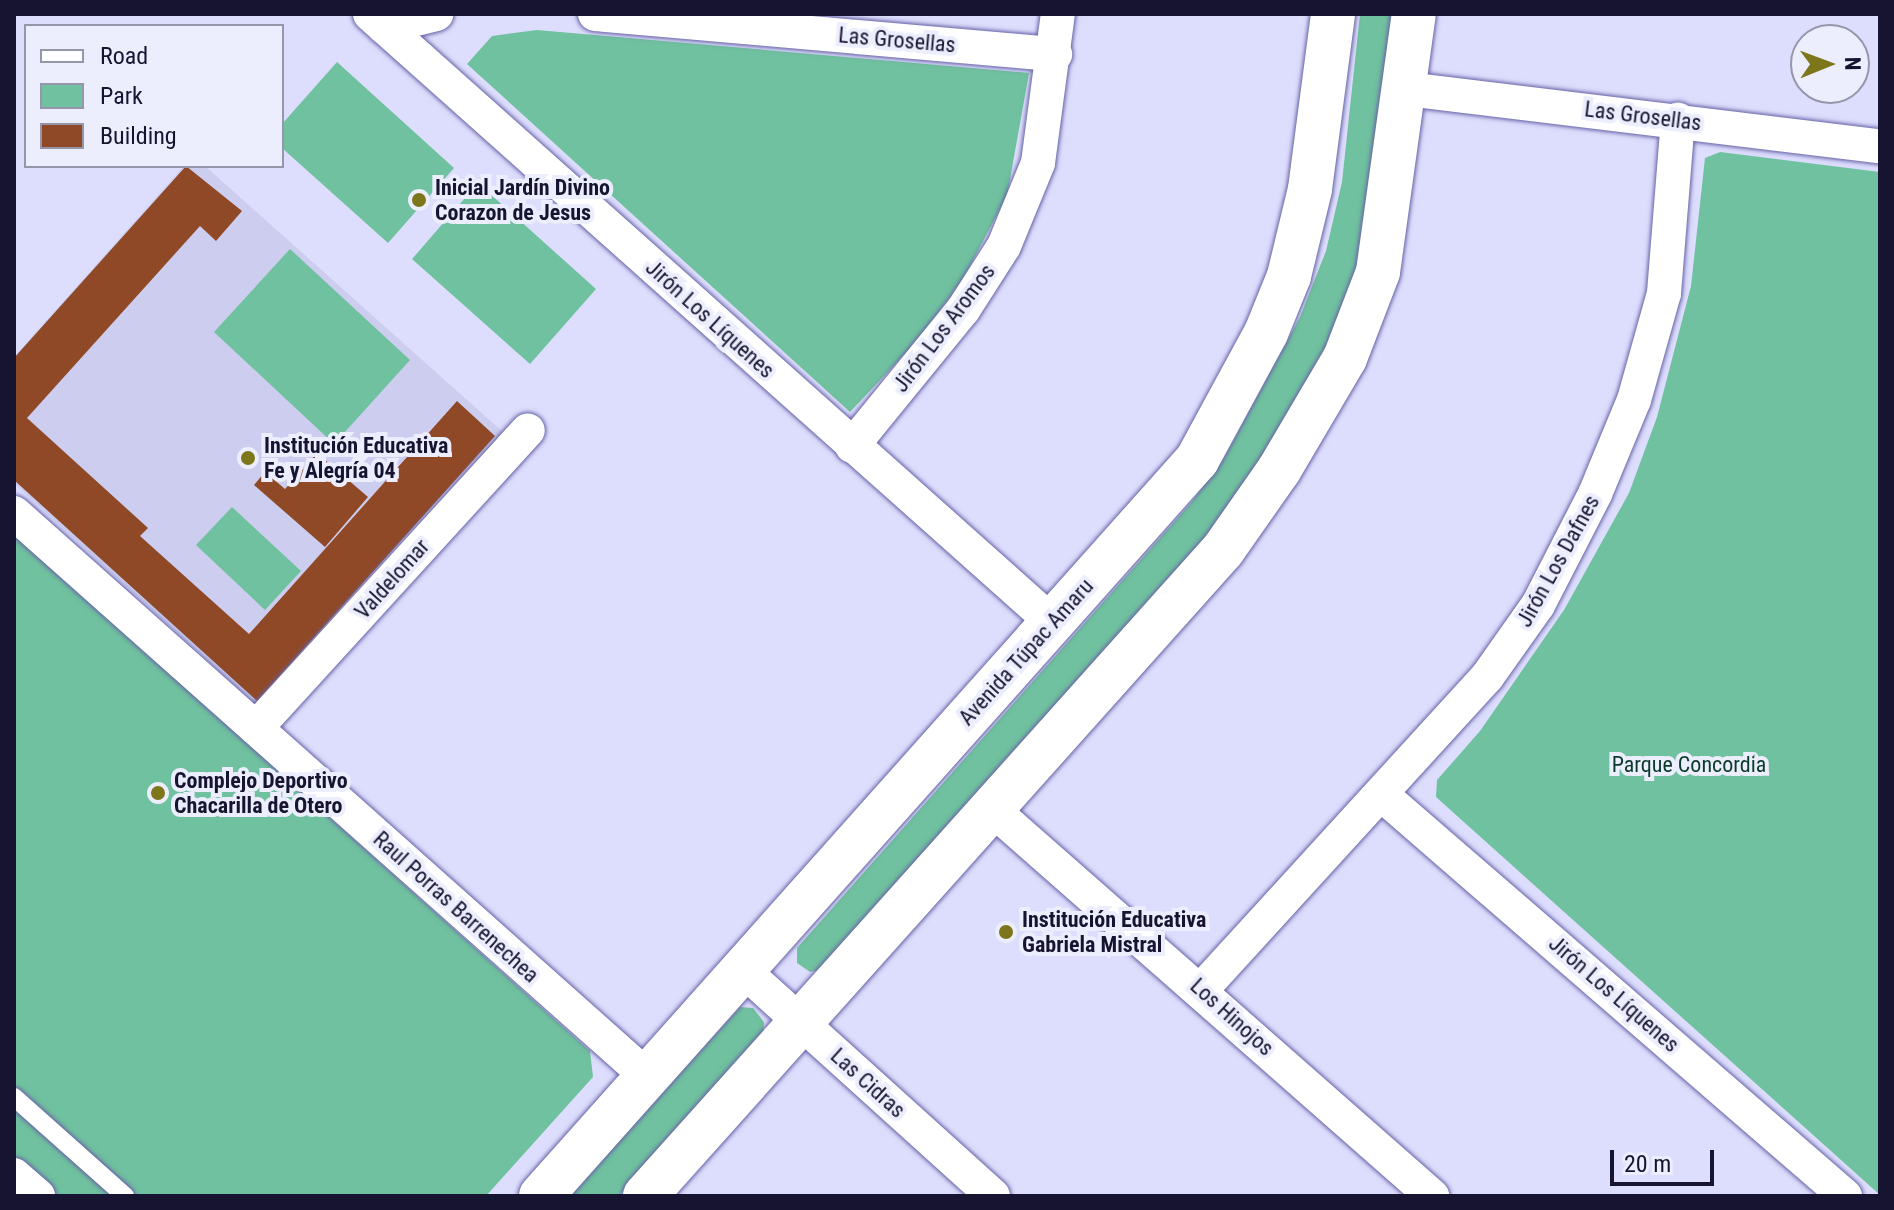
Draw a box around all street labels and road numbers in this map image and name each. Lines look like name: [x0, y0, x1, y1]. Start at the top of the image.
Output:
street label: Las Grosellas: [837, 22, 957, 58]
street label: Las Grosellas: [1583, 96, 1703, 136]
street label: Jirón Los Líquenes: [640, 254, 780, 384]
street label: Jirón Los Aromos: [887, 259, 1001, 397]
street label: Jirón Los Dafnes: [1511, 491, 1605, 631]
street label: Valdelomar: [349, 534, 435, 624]
street label: Avenida Túpac Amaru: [953, 573, 1099, 731]
street label: Raul Porras Barrenechea: [368, 826, 544, 988]
street label: Jirón Los Líquenes: [1543, 930, 1685, 1058]
street label: Los Hinojos: [1185, 973, 1279, 1061]
street label: Las Cidras: [825, 1043, 911, 1123]

